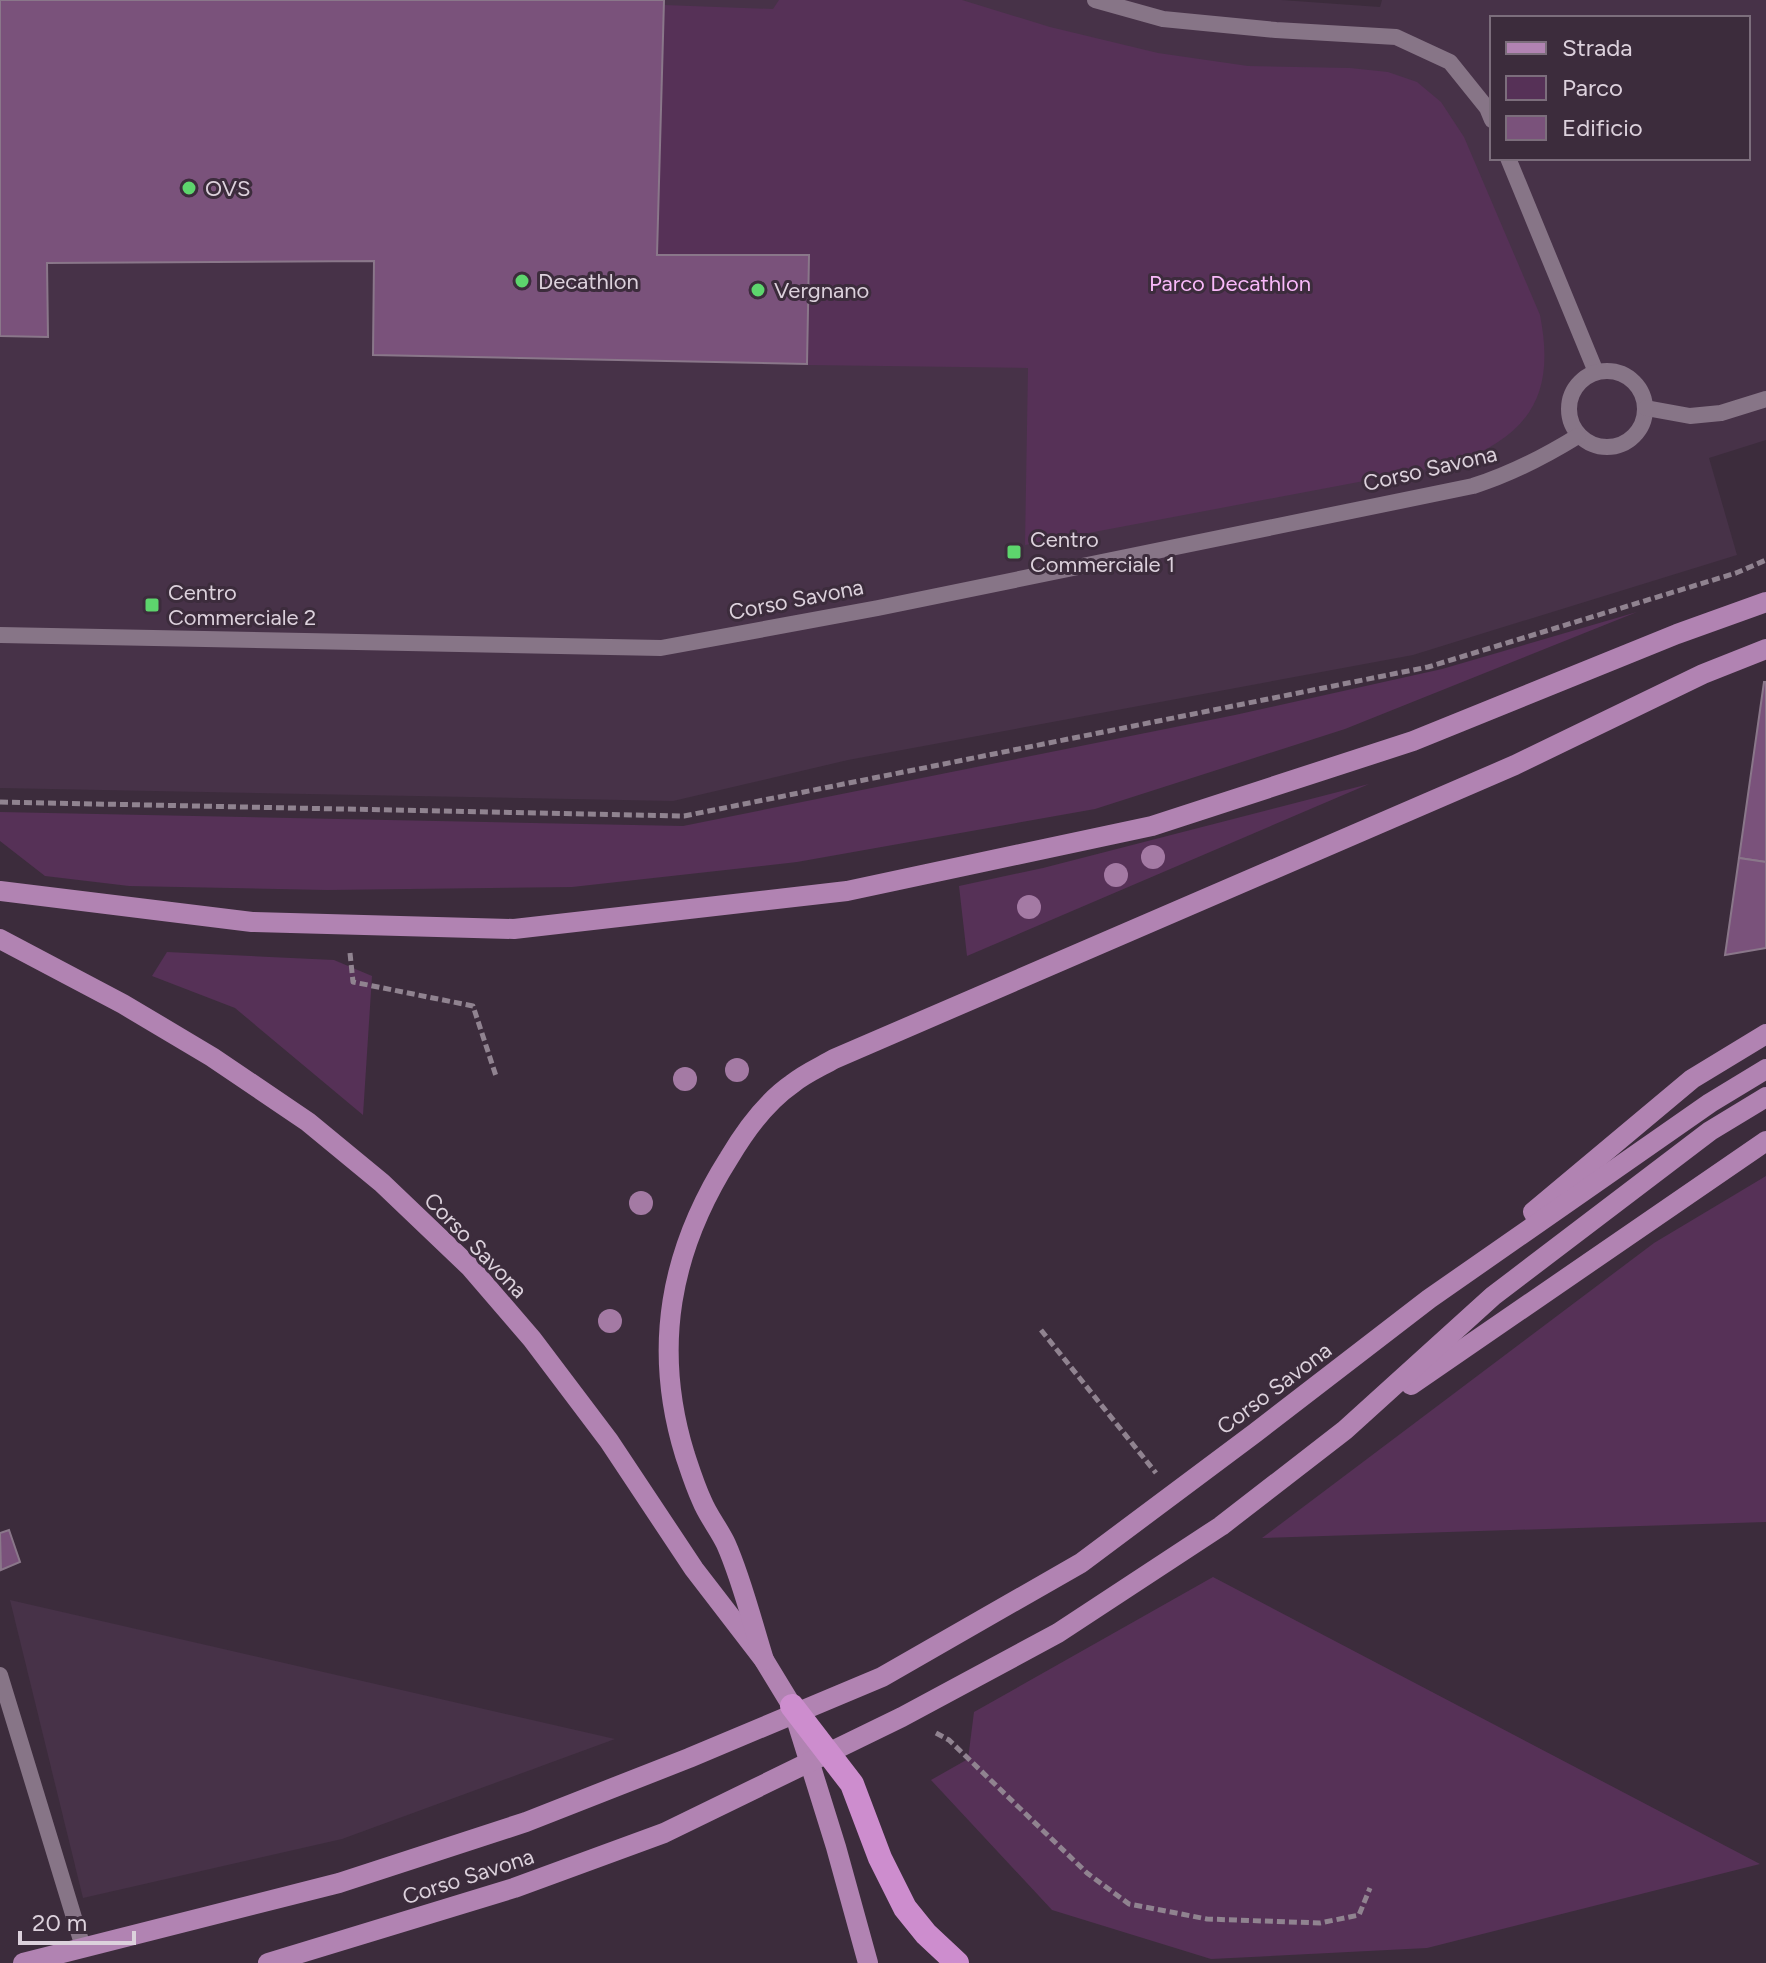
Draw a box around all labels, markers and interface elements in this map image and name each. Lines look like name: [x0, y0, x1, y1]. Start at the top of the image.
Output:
legend: [1490, 16, 1750, 160]
text: Strada: [1562, 33, 1632, 62]
text: Parco: [1562, 73, 1623, 102]
text: Edificio: [1562, 113, 1643, 142]
place label: OVS: [205, 175, 251, 202]
marker: OVS: [180, 179, 198, 197]
place label: Decathlon: [538, 268, 639, 295]
park label: Parco Decathlon: [1149, 270, 1311, 297]
marker: Decathlon: [513, 272, 531, 290]
place label: Vergnano: [774, 277, 869, 304]
marker: Vergnano: [749, 281, 767, 299]
street label: Corso Savona: [1361, 440, 1500, 497]
place label: Centro Commerciale 1: [1030, 526, 1175, 578]
marker: Centro Commerciale 1: [1005, 543, 1023, 561]
street label: Corso Savona: [727, 573, 866, 626]
place label: Centro Commerciale 2: [168, 579, 316, 631]
marker: Centro Commerciale 2: [143, 596, 161, 614]
street label: Corso Savona: [419, 1187, 533, 1304]
street label: Corso Savona: [1212, 1337, 1337, 1440]
street label: Corso Savona: [399, 1843, 537, 1910]
scale bar: [20, 1895, 134, 1945]
text: 20 m: [32, 1908, 87, 1937]

